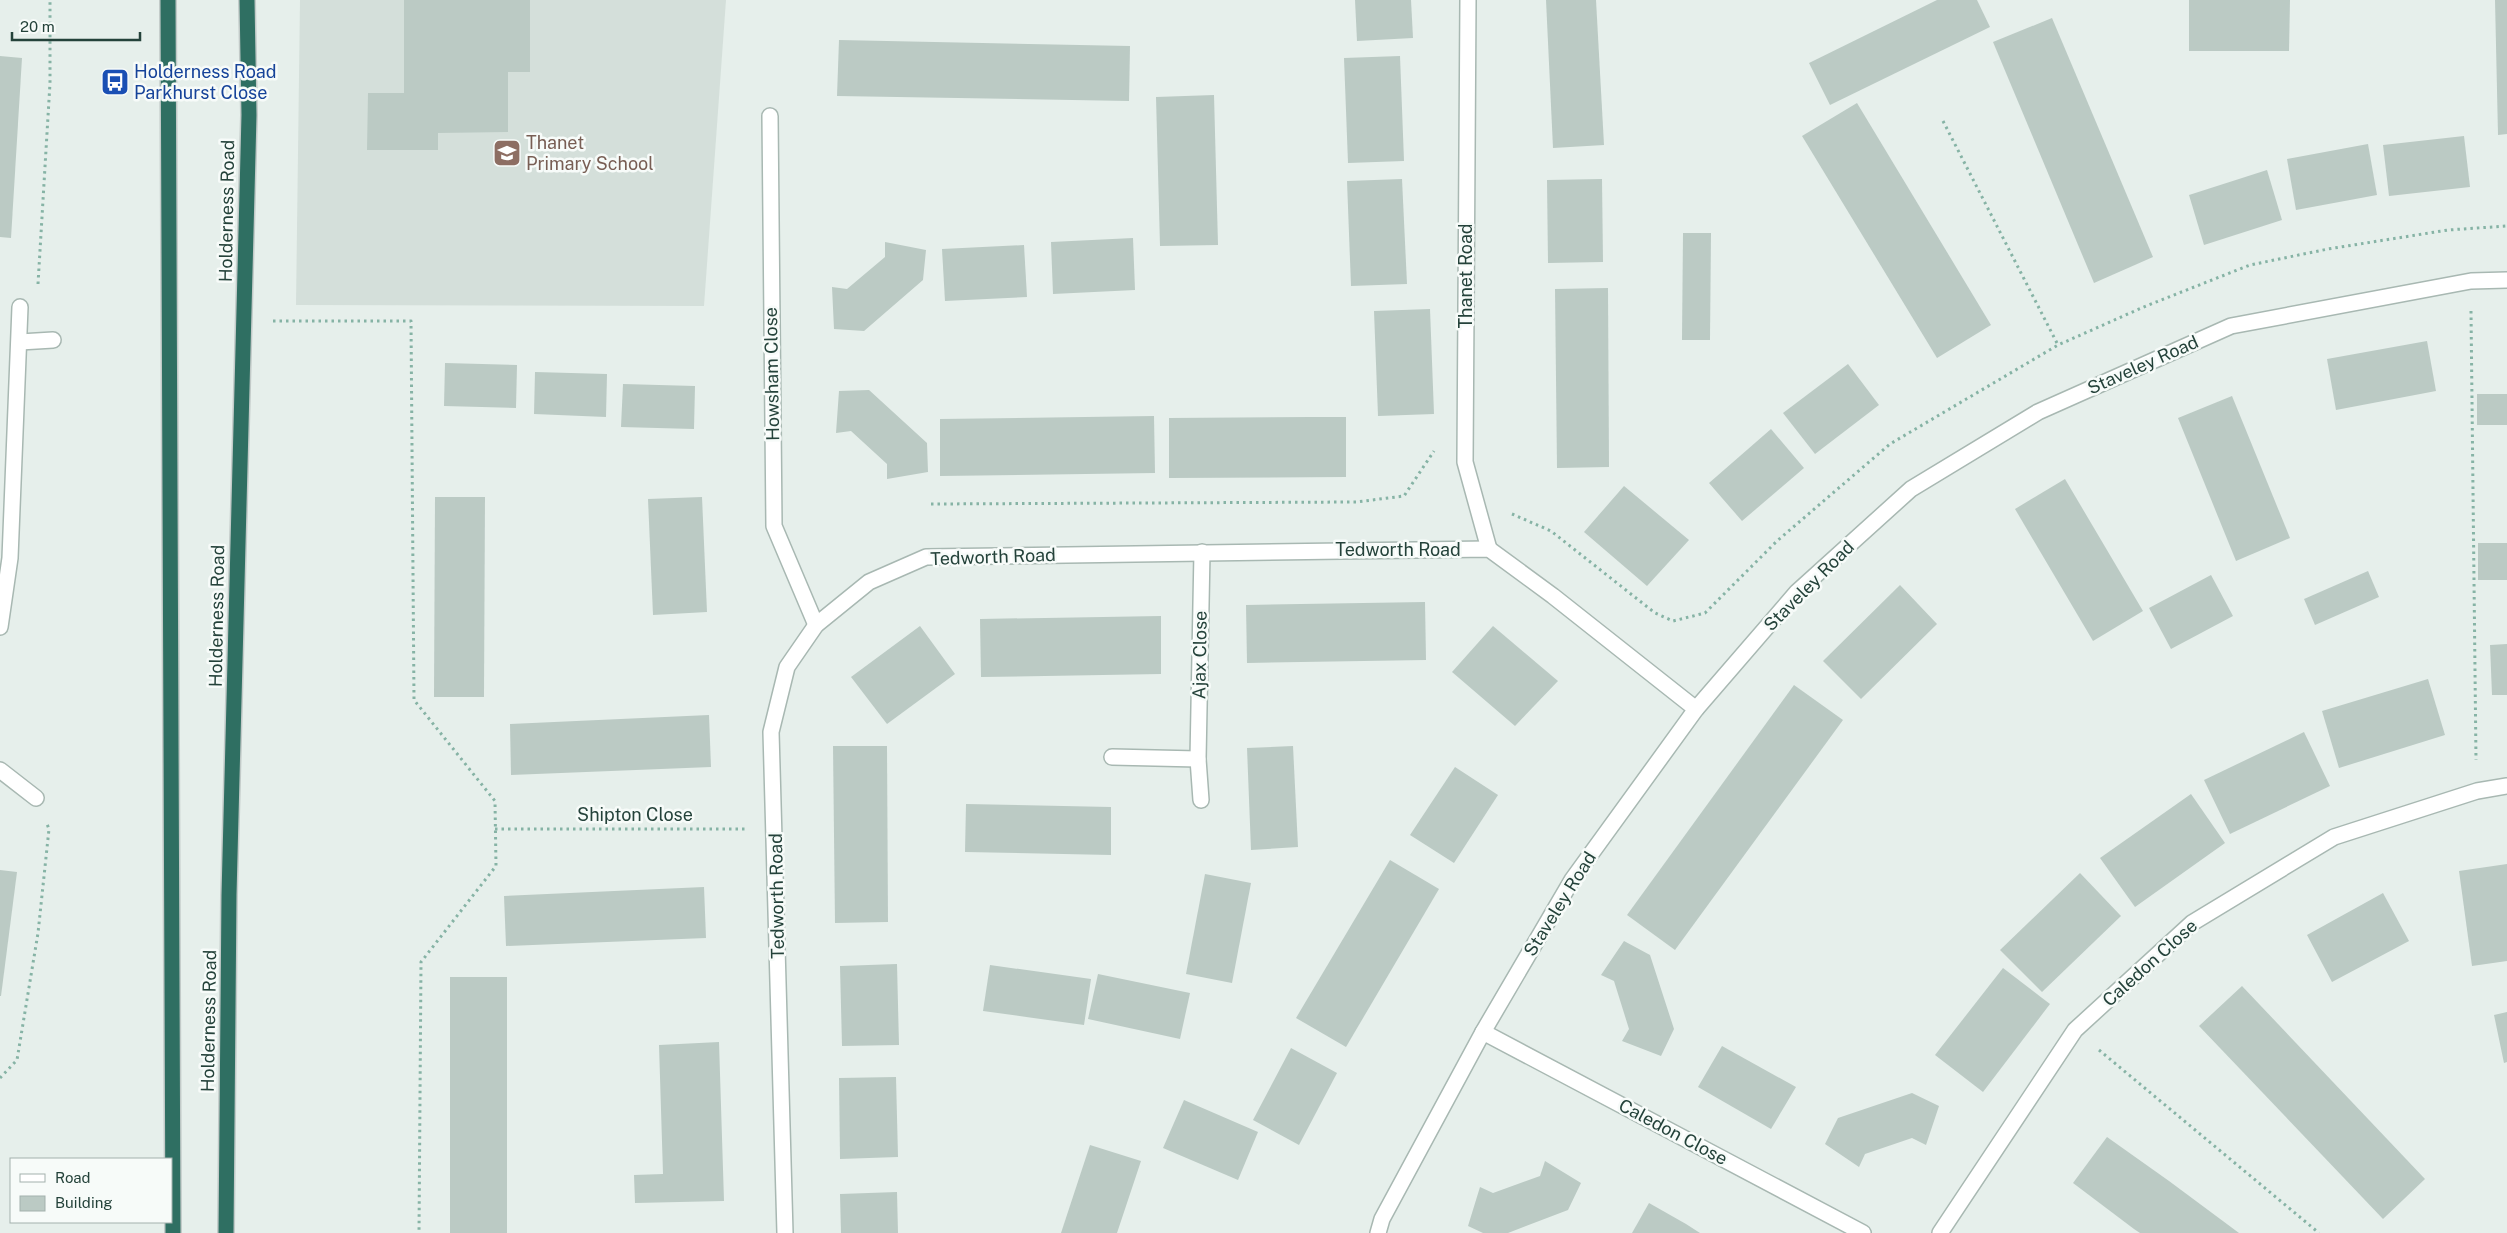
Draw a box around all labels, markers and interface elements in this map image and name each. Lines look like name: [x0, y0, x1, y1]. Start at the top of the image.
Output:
scale bar: [12, 10, 140, 42]
text: 20 m: [20, 18, 55, 35]
place label: Holderness Road Parkhurst Close: [134, 61, 276, 103]
bus stop icon: Holderness Road Parkhurst Close: [100, 67, 130, 97]
place label: Thanet Primary School: [526, 132, 654, 174]
school or university icon: Thanet Primary School: [492, 138, 522, 168]
street label: Holderness Road: [215, 140, 238, 282]
street label: Thanet Road: [1455, 223, 1476, 329]
street label: Howsham Close: [760, 307, 783, 441]
street label: Staveley Road: [2084, 331, 2201, 398]
street label: Staveley Road: [1759, 536, 1858, 635]
street label: Tedworth Road: [1335, 539, 1461, 560]
street label: Tedworth Road: [930, 544, 1056, 569]
street label: Holderness Road: [205, 545, 228, 687]
street label: Ajax Close: [1188, 611, 1211, 699]
street label: Shipton Close: [577, 804, 693, 825]
street label: Tedworth Road: [765, 833, 788, 959]
street label: Staveley Road: [1519, 848, 1600, 960]
street label: Caledon Close: [2098, 915, 2201, 1011]
street label: Holderness Road: [197, 950, 220, 1092]
street label: Caledon Close: [1615, 1094, 1731, 1169]
legend: [10, 1158, 172, 1223]
text: Road: [55, 1169, 91, 1186]
text: Building: [55, 1194, 113, 1211]

